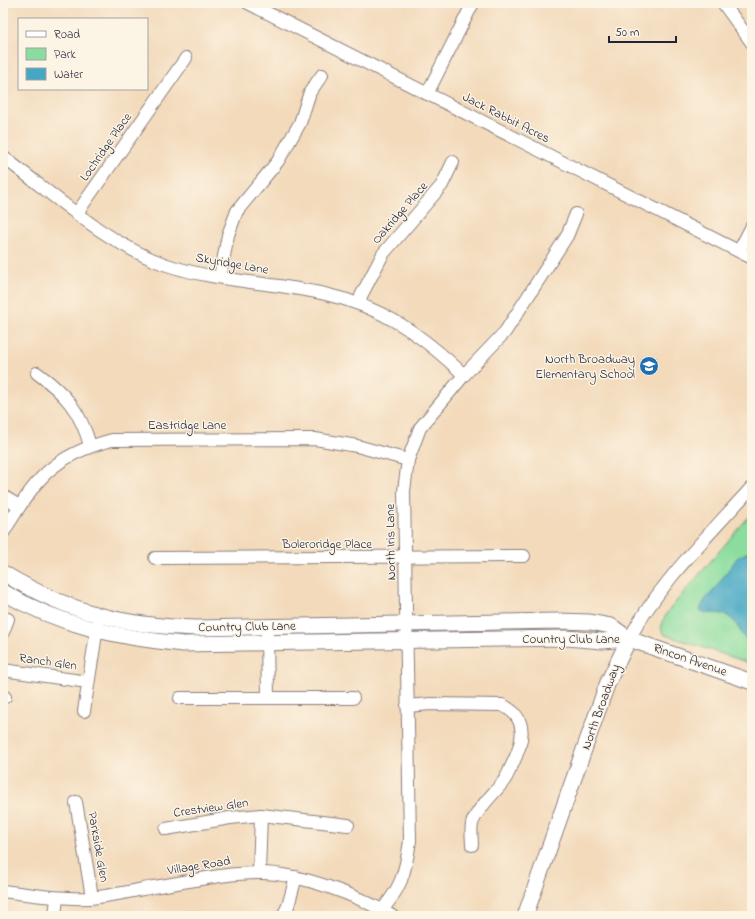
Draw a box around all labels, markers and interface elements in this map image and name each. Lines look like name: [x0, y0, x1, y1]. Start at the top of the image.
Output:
legend: [18, 18, 148, 90]
scale bar: [609, 18, 676, 44]
text: 50 m: [615, 24, 639, 42]
text: Road: [54, 26, 80, 44]
text: Park: [54, 46, 76, 64]
text: Water: [54, 66, 83, 84]
street label: Jack Rabbit Acres: [459, 88, 553, 148]
street label: Lochridge Place: [75, 109, 138, 186]
street label: Oakridge Place: [367, 177, 433, 249]
street label: Skyridge Lane: [194, 248, 270, 281]
place label: North Broadway Elementary School: [535, 350, 635, 385]
school or university icon: North Broadway Elementary School: [638, 355, 660, 377]
street label: Eastridge Lane: [148, 416, 226, 436]
street label: North Iris Lane: [381, 503, 401, 581]
street label: Boleroridge Place: [281, 535, 372, 555]
street label: Country Club Lane: [198, 617, 296, 638]
street label: Country Club Lane: [522, 630, 620, 650]
street label: Rincon Avenue: [651, 638, 730, 682]
street label: Ranch Glen: [18, 649, 78, 675]
street label: North Broadway: [577, 661, 626, 753]
street label: Crestview Glen: [172, 793, 250, 823]
street label: Parkside Glen: [82, 810, 114, 884]
street label: Village Road: [165, 852, 233, 882]

